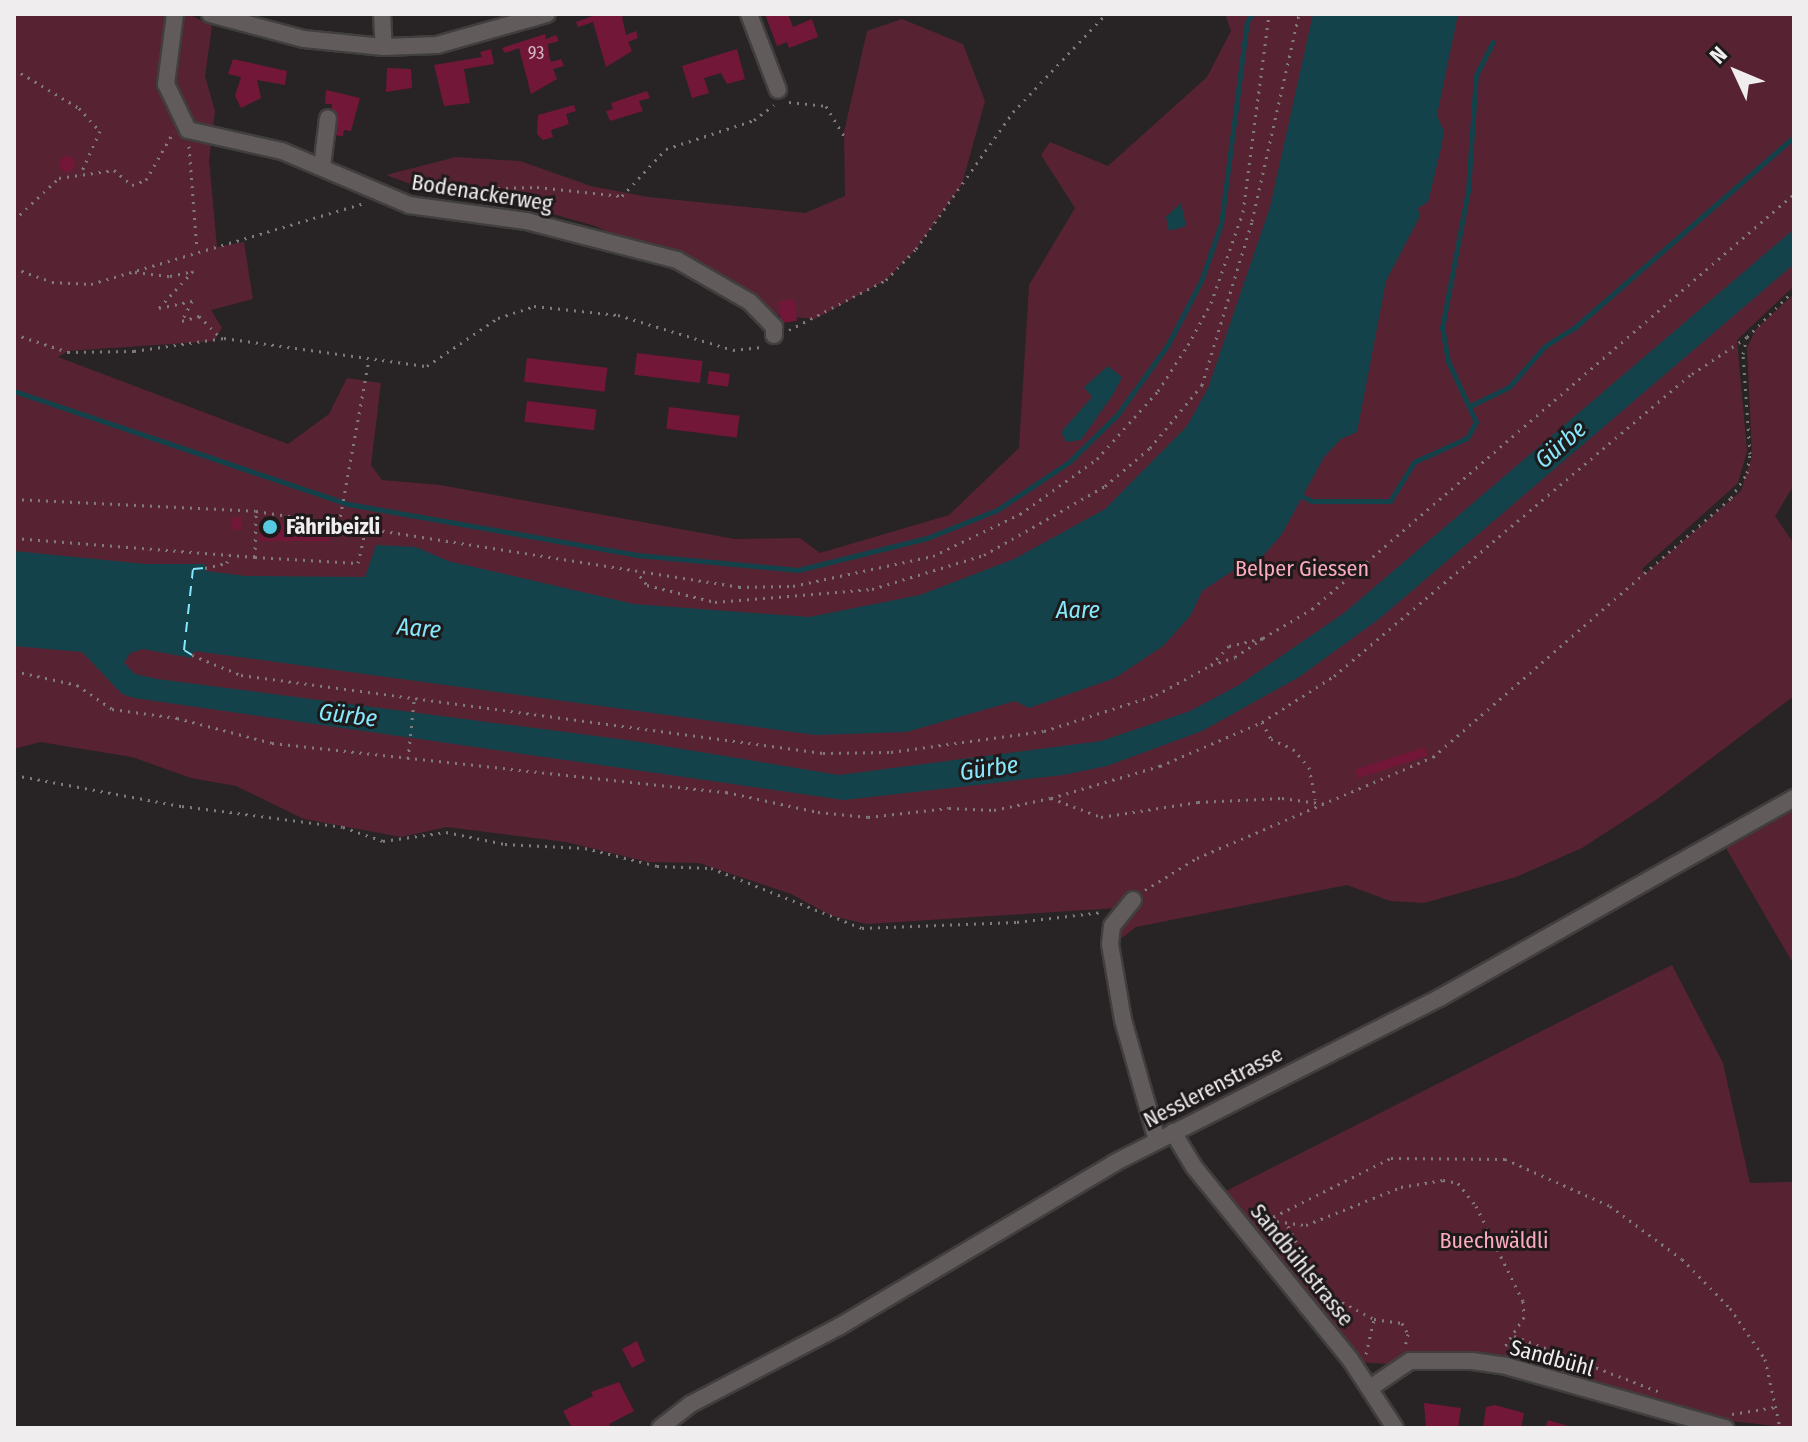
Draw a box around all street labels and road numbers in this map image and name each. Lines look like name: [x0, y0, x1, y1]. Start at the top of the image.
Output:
street label: Bodenackerweg: [410, 169, 554, 217]
street label: Nesslerenstrasse: [1139, 1041, 1287, 1133]
street label: Sandbühlstrasse: [1245, 1199, 1359, 1331]
street label: Sandbühl: [1507, 1334, 1597, 1382]

